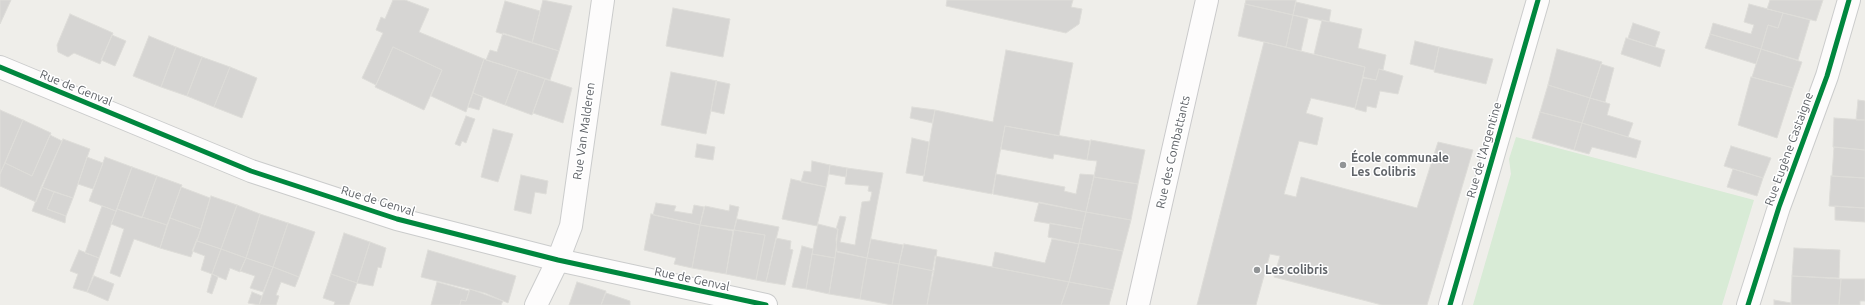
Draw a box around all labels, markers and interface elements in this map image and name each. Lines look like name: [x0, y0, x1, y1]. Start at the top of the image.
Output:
street label: Rue de Genval: [38, 67, 114, 109]
street label: Rue Van Malderen: [570, 81, 598, 181]
street label: Rue Eugène Castaigne: [1762, 90, 1816, 208]
street label: Rue des Combattants: [1153, 94, 1193, 210]
street label: Rue de l'Argentine: [1463, 100, 1505, 200]
place label: École communale Les Colibris: [1351, 151, 1449, 179]
marker: École communale Les Colibris: [1338, 160, 1348, 170]
street label: Rue de Genval: [339, 183, 417, 219]
place label: Les colibris: [1265, 263, 1328, 277]
street label: Rue de Genval: [653, 264, 731, 294]
marker: Les colibris: [1252, 265, 1262, 275]

